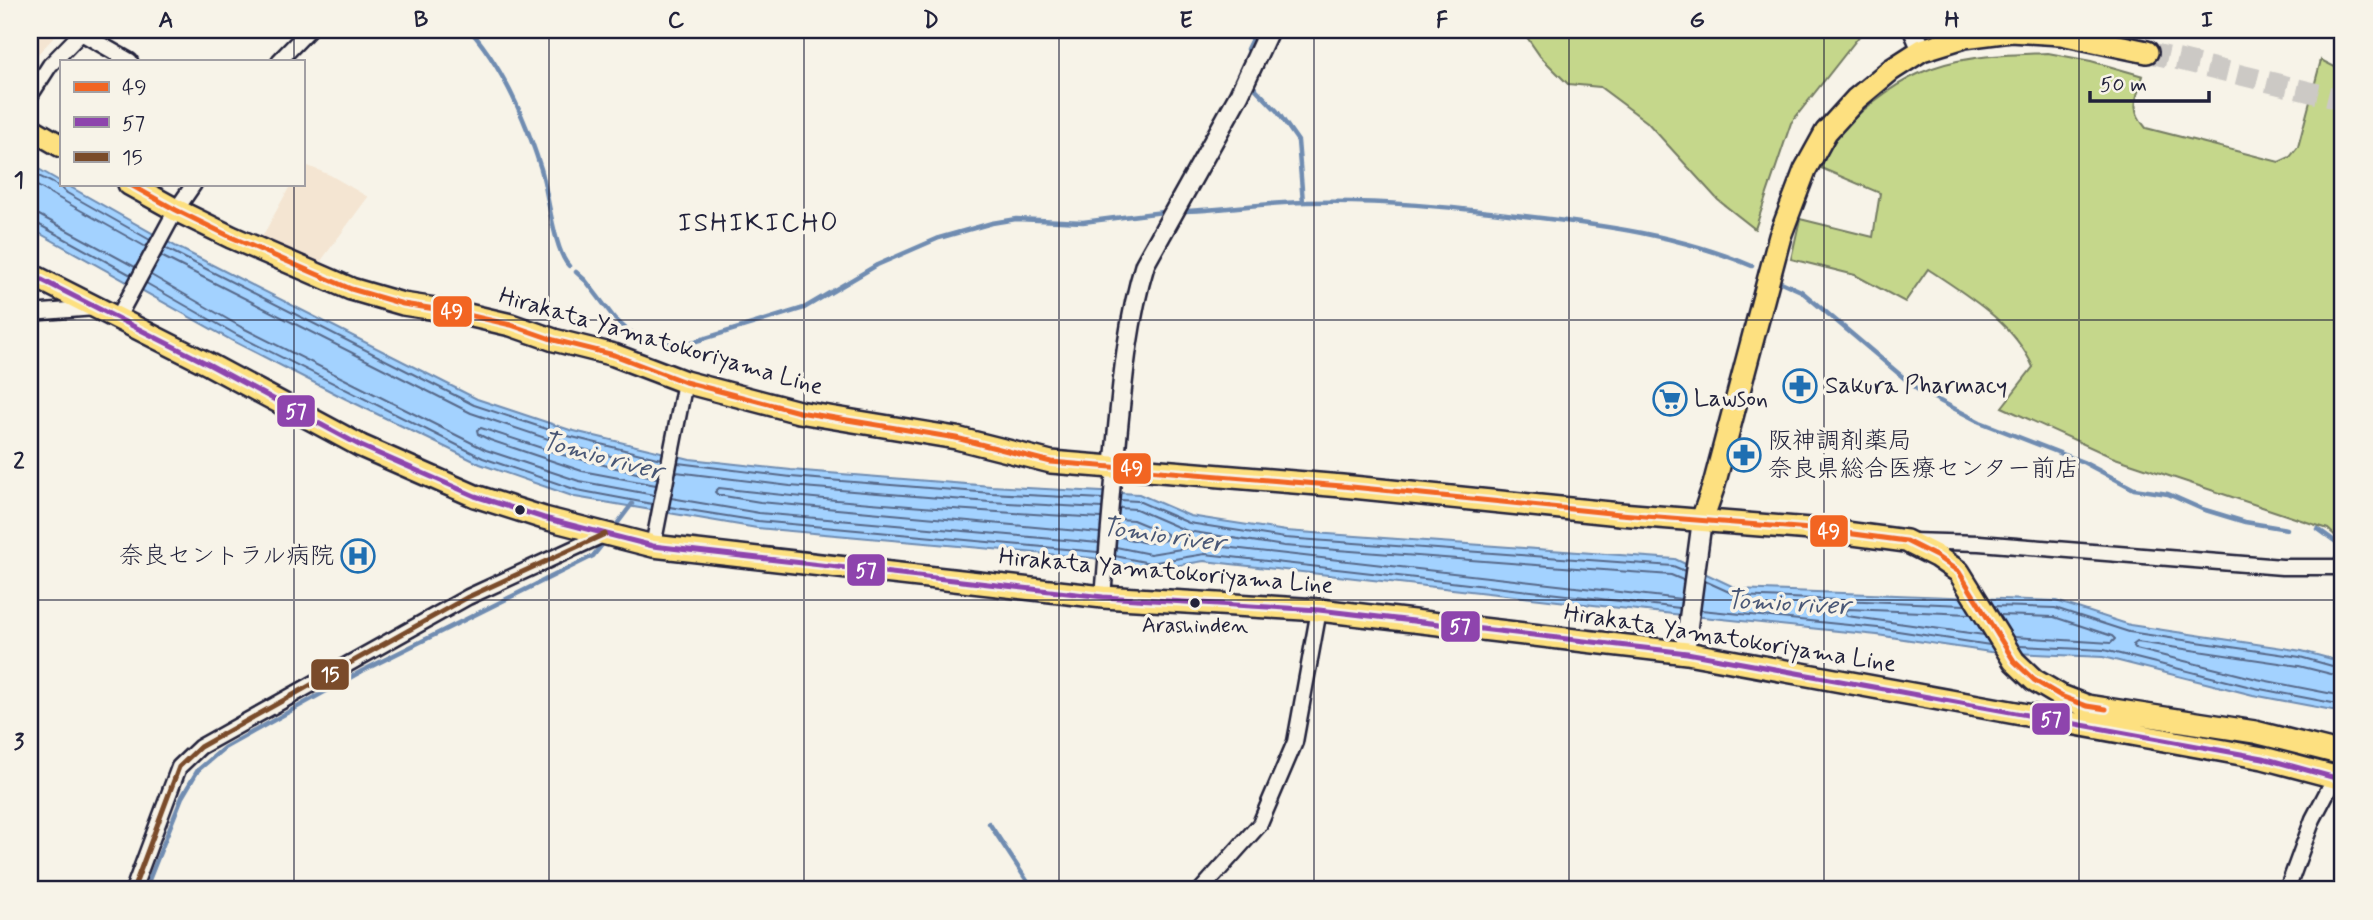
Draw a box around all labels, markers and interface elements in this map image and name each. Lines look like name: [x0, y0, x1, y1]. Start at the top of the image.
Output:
text: A: [158, 6, 174, 36]
text: B: [414, 6, 429, 36]
text: C: [668, 6, 685, 36]
text: D: [923, 6, 939, 36]
text: E: [1179, 6, 1193, 36]
text: F: [1436, 6, 1448, 36]
text: G: [1689, 6, 1705, 36]
text: H: [1944, 6, 1960, 36]
text: I: [2201, 6, 2213, 36]
legend: [60, 60, 304, 186]
scale bar: [2090, 60, 2208, 104]
text: 50 m: [2100, 71, 2147, 99]
text: 49: [122, 74, 147, 102]
text: 57: [122, 110, 145, 138]
text: 15: [122, 144, 143, 172]
text: 1: [14, 166, 24, 196]
district label: ISHIKICHO: [678, 207, 840, 241]
street label: Hirakata Yamatokoriyama Line: [495, 281, 827, 403]
line badge: 49: [432, 295, 473, 328]
text: 49: [441, 300, 463, 325]
pharmacy icon: Sakura Pharmacy: [1781, 367, 1819, 405]
place label: Sakura Pharmacy: [1825, 371, 2007, 402]
supermarket icon: Lawson: [1651, 380, 1689, 418]
place label: Lawson: [1694, 384, 1768, 415]
line badge: 57: [276, 394, 316, 428]
text: 57: [286, 400, 307, 425]
water label: Tomio river: [538, 425, 670, 490]
place label: 阪神調剤薬局 奈良県総合医療センター前店: [1768, 426, 2079, 485]
pharmacy icon: 阪神調剤薬局 奈良県総合医療センター前店: [1725, 436, 1763, 474]
text: 2: [13, 447, 25, 477]
line badge: 49: [1112, 452, 1152, 485]
text: 49: [1121, 457, 1143, 482]
unlabelled marker: [513, 503, 527, 517]
water label: Tomio river: [1099, 511, 1231, 562]
line badge: 49: [1809, 514, 1849, 548]
text: 49: [1818, 520, 1840, 545]
hospital icon: 奈良セントラル病院: [339, 537, 377, 575]
place label: 奈良セントラル病院: [119, 541, 334, 572]
street label: Hirakata Yamatokoriyama Line: [997, 542, 1335, 602]
line badge: 57: [846, 553, 886, 587]
text: 57: [856, 559, 877, 584]
water label: Tomio river: [1725, 584, 1855, 624]
marker: Arashinden: [1188, 596, 1202, 610]
street label: Hirakata Yamatokoriyama Line: [1562, 597, 1898, 681]
line badge: 57: [1440, 610, 1481, 643]
place label: Arashinden: [1142, 612, 1248, 640]
text: 57: [1450, 615, 1471, 640]
line badge: 15: [310, 658, 350, 691]
text: 15: [321, 663, 339, 688]
line badge: 57: [2031, 702, 2071, 736]
text: 57: [2041, 708, 2062, 733]
text: 3: [14, 728, 25, 758]

